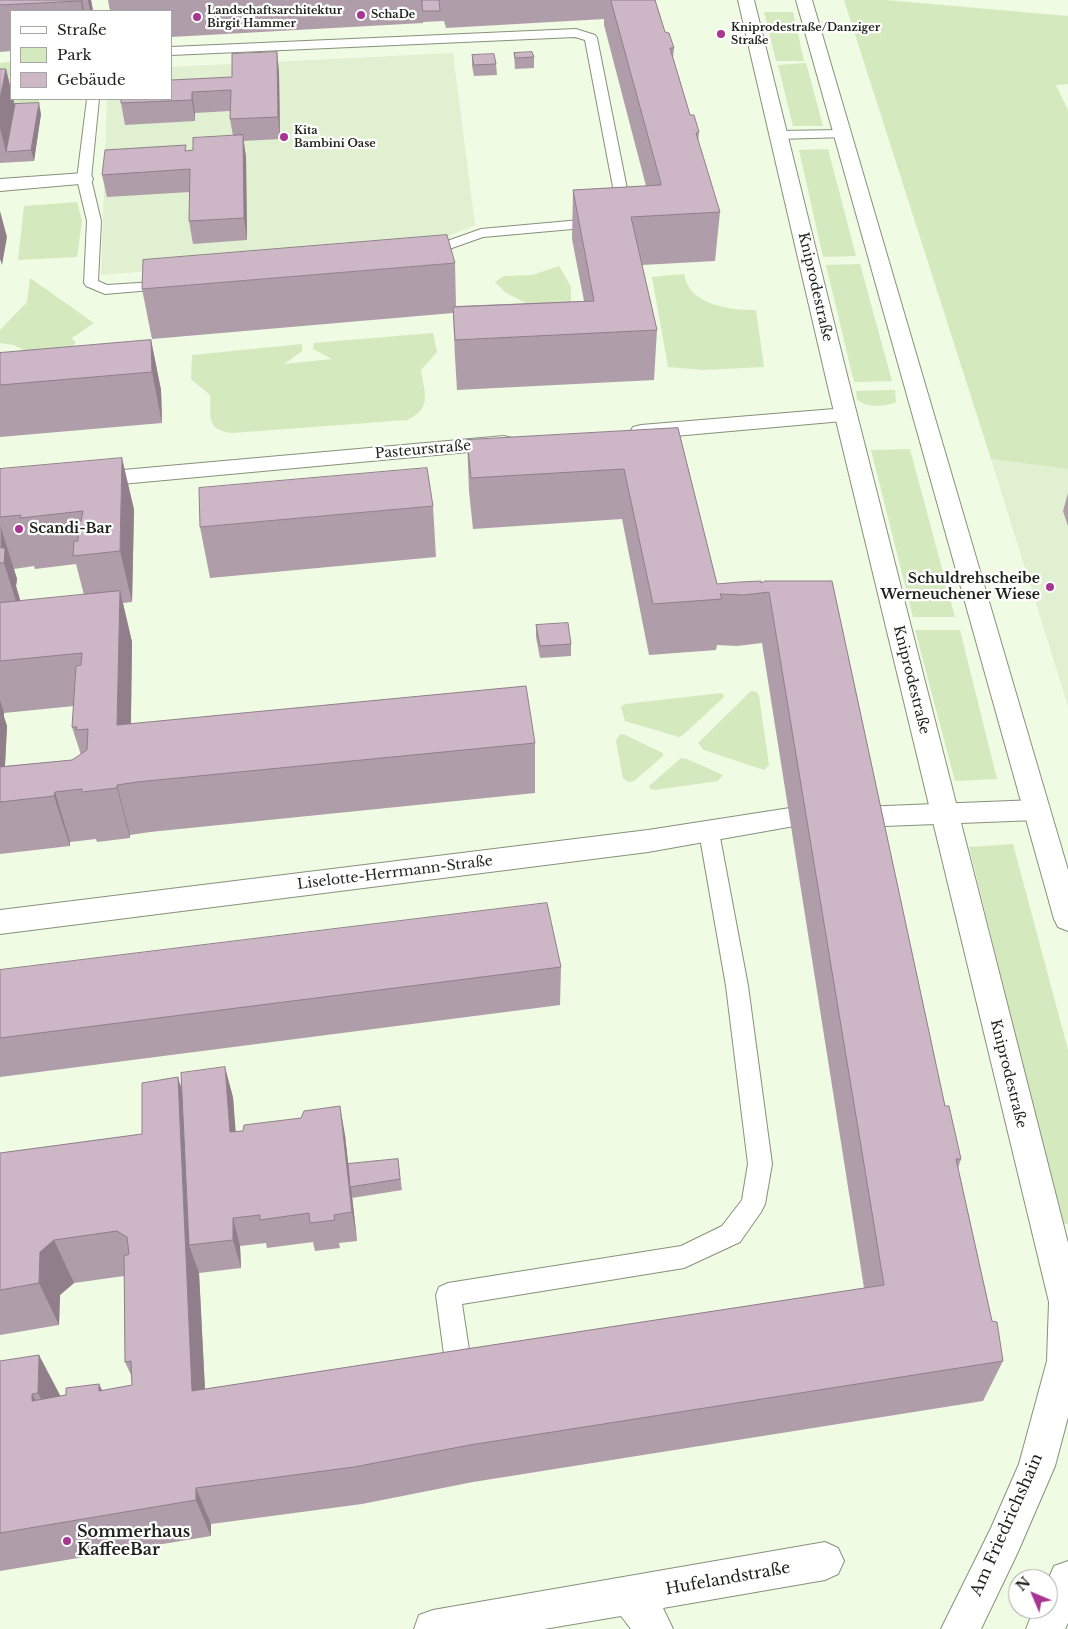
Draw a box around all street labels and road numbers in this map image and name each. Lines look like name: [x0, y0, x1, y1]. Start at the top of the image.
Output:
street label: Kniprodestraße: [794, 231, 836, 343]
street label: Pasteurstraße: [374, 437, 472, 463]
street label: Kniprodestraße: [889, 624, 933, 736]
street label: Liselotte-Herrmann-Straße: [296, 853, 494, 893]
street label: Kniprodestraße: [986, 1018, 1030, 1130]
street label: Am Friedrichshain: [967, 1451, 1047, 1599]
street label: Hufelandstraße: [664, 1559, 792, 1599]

